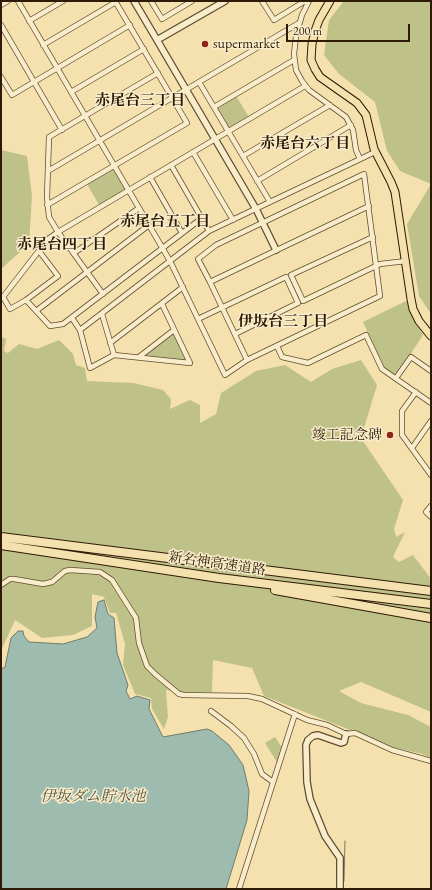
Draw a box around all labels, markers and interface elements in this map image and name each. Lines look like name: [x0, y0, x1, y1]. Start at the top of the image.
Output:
scale bar: [288, 16, 412, 42]
text: 200 m: [293, 23, 322, 39]
place label: supermarket: [213, 36, 280, 52]
marker: supermarket: [200, 39, 210, 49]
district label: 赤尾台三丁目: [95, 92, 185, 110]
district label: 赤尾台六丁目: [260, 135, 350, 153]
district label: 赤尾台五丁目: [120, 213, 210, 231]
district label: 赤尾台四丁目: [17, 236, 107, 254]
district label: 伊坂台三丁目: [238, 313, 328, 331]
place label: 竣工記念碑: [312, 427, 382, 443]
marker: 竣工記念碑: [385, 430, 395, 440]
street label: 新名神高速道路: [167, 549, 267, 579]
water label: 伊坂ダム貯水池: [41, 788, 145, 806]

